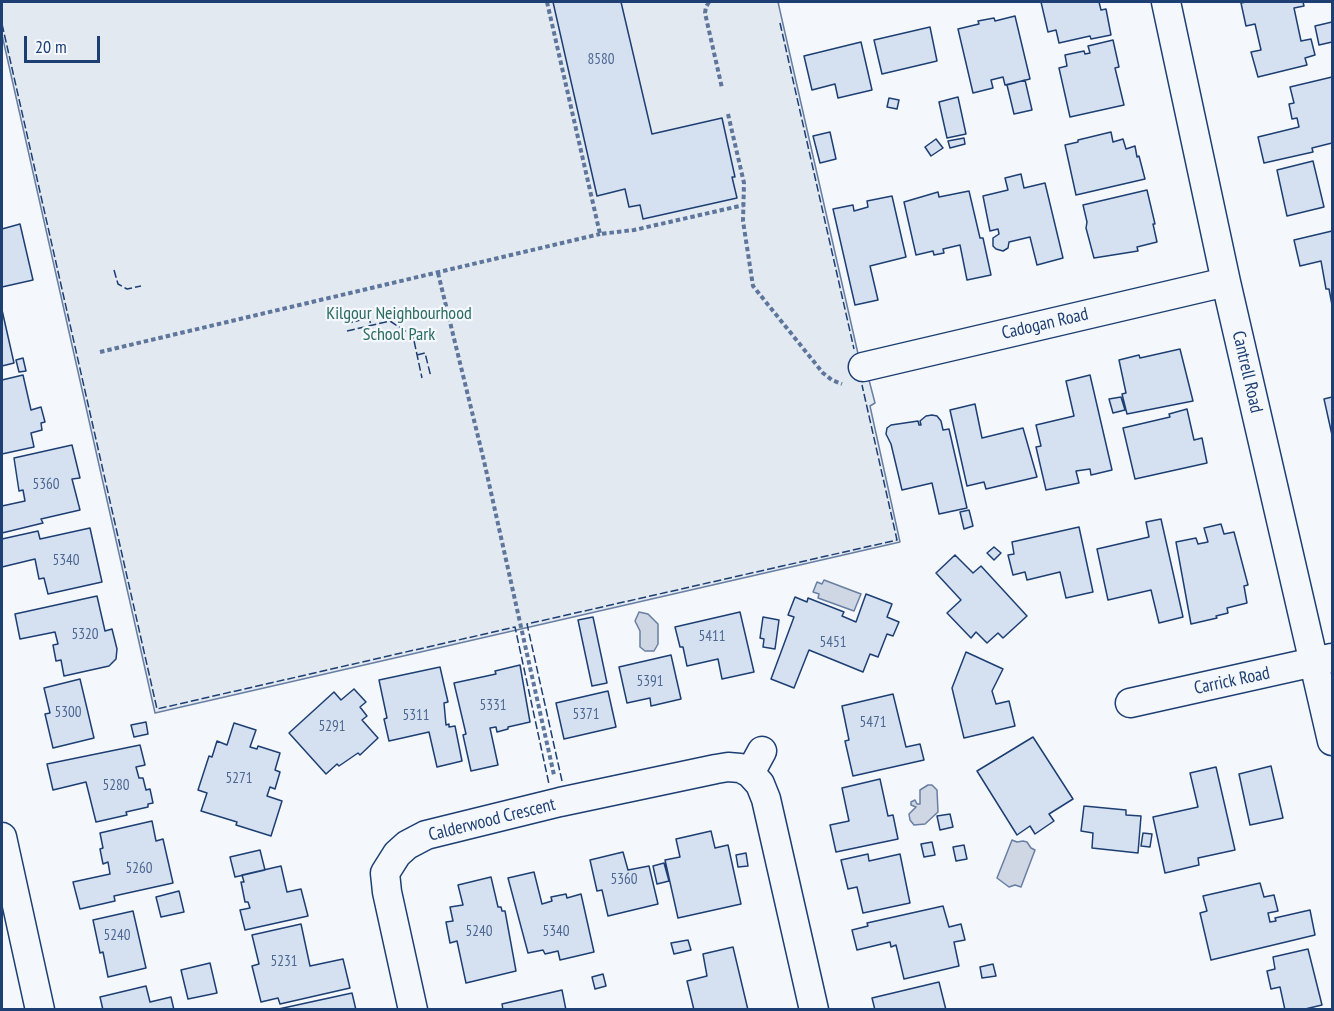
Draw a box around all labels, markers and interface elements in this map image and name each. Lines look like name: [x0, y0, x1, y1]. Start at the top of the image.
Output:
scale bar: [27, 24, 104, 62]
text: 20 m: [35, 35, 67, 58]
house number: 8580: [588, 51, 614, 69]
park label: Kilgour Neighbourhood School Park: [326, 303, 472, 346]
street label: Cadogan Road: [1000, 304, 1090, 344]
street label: Cantrell Road: [1227, 329, 1267, 415]
house number: 5360: [33, 476, 59, 494]
house number: 5340: [53, 552, 79, 570]
house number: 5320: [72, 626, 98, 644]
house number: 5411: [699, 628, 725, 646]
house number: 5451: [820, 634, 846, 652]
street label: Carrick Road: [1192, 662, 1272, 700]
house number: 5391: [637, 673, 663, 691]
house number: 5331: [480, 697, 506, 715]
house number: 5300: [55, 704, 81, 722]
house number: 5371: [573, 706, 599, 724]
house number: 5311: [403, 707, 429, 725]
house number: 5471: [860, 714, 886, 732]
house number: 5291: [319, 718, 345, 736]
house number: 5271: [226, 770, 252, 788]
house number: 5280: [103, 777, 129, 795]
street label: Calderwood Crescent: [426, 794, 558, 846]
house number: 5260: [126, 860, 152, 878]
house number: 5360: [611, 871, 637, 889]
house number: 5240: [466, 923, 492, 941]
house number: 5340: [543, 923, 569, 941]
house number: 5240: [104, 927, 130, 945]
house number: 5231: [271, 953, 297, 971]

